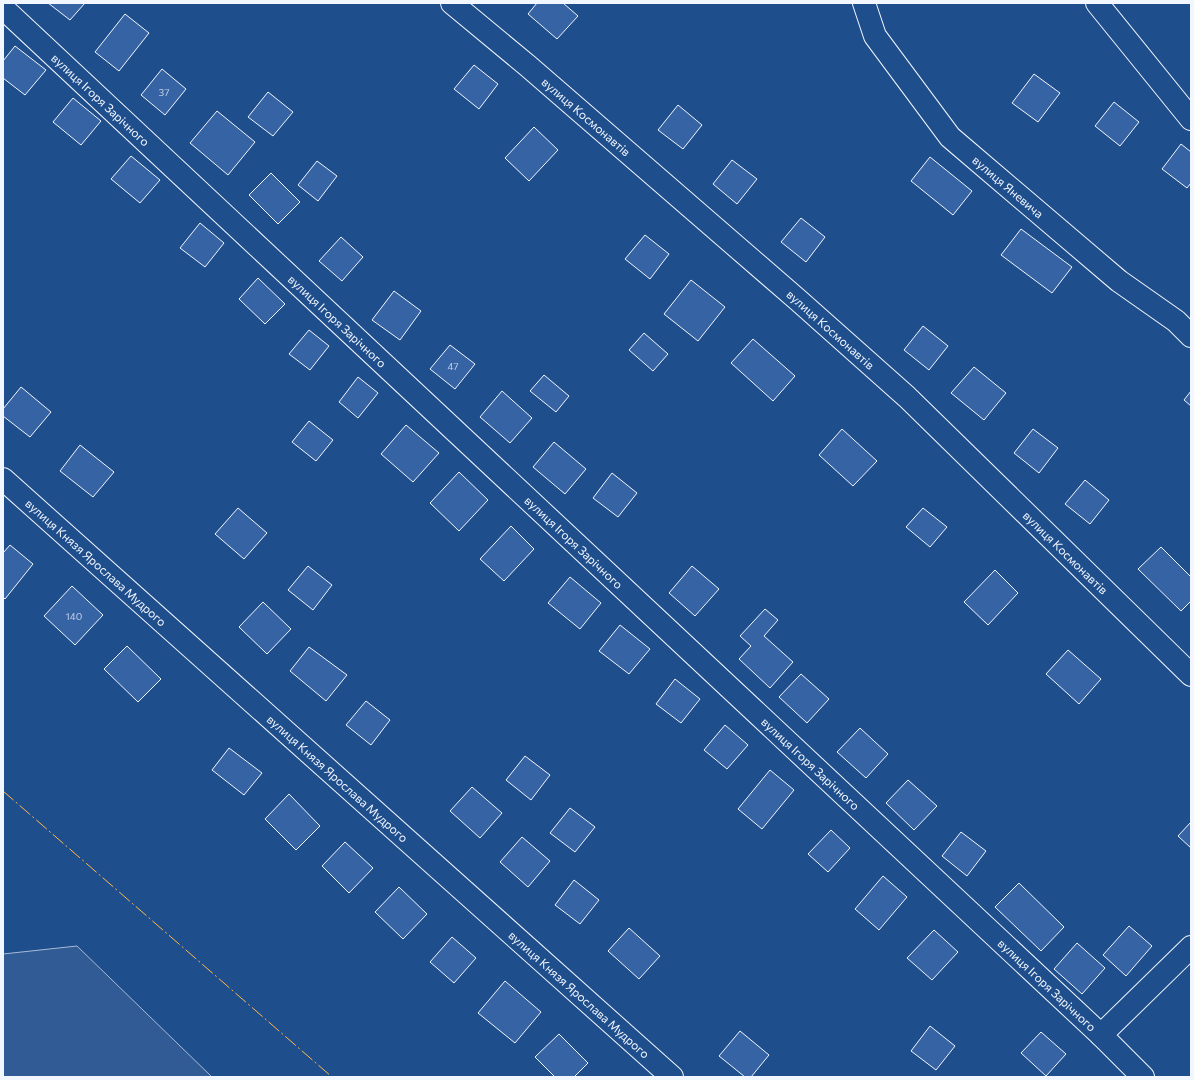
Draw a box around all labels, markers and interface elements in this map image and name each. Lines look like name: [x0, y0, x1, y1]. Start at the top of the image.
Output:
street label: вулиця Ігоря Зарічного: [49, 50, 153, 149]
street label: вулиця Космонавтів: [539, 74, 634, 159]
house number: 37: [159, 86, 169, 98]
street label: вулиця Яневича: [970, 152, 1046, 221]
street label: вулиця Ігоря Зарічного: [286, 272, 389, 370]
street label: вулиця Космонавтів: [784, 287, 878, 372]
house number: 47: [447, 360, 459, 372]
street label: вулиця Ігоря Зарічного: [522, 493, 626, 591]
street label: вулиця Князя Ярослава Мудрого: [23, 496, 169, 629]
street label: вулиця Космонавтів: [1021, 508, 1111, 597]
house number: 140: [66, 610, 82, 622]
street label: вулиця Князя Ярослава Мудрого: [265, 712, 411, 845]
street label: вулиця Ігоря Зарічного: [759, 714, 863, 813]
street label: вулиця Князя Ярослава Мудрого: [506, 928, 653, 1061]
street label: вулиця Ігоря Зарічного: [995, 936, 1099, 1034]

